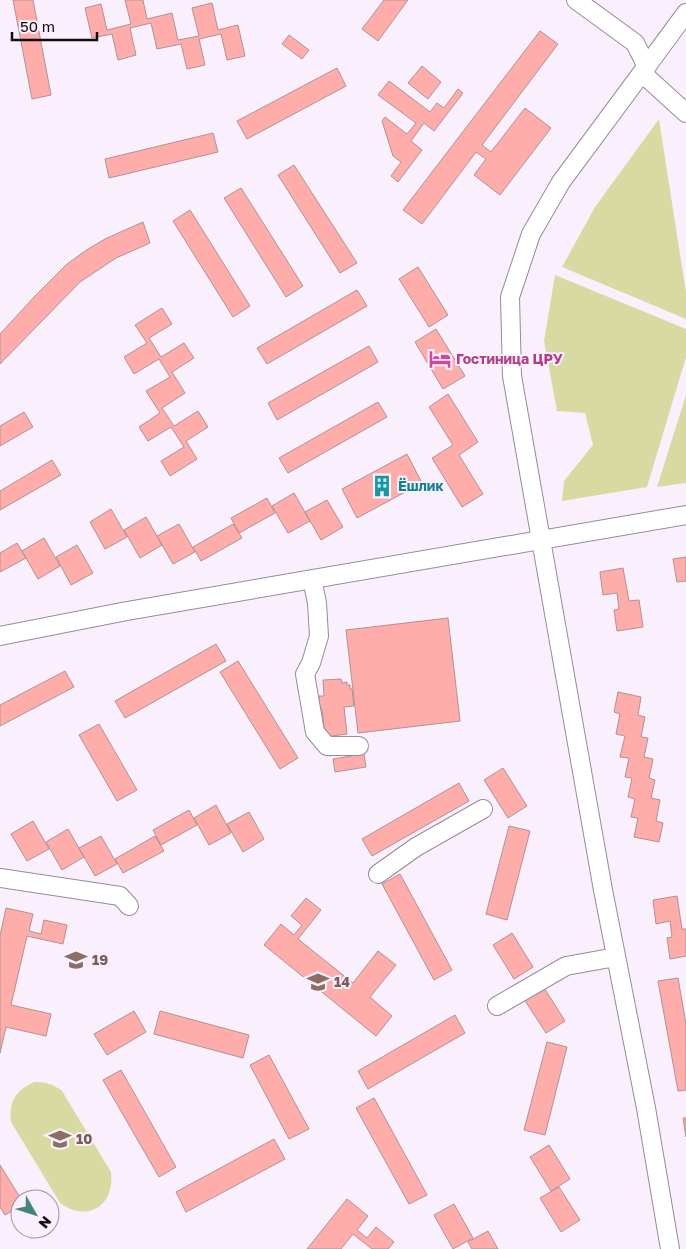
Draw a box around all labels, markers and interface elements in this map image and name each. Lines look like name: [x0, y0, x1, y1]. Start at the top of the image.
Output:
scale bar: [12, 10, 98, 42]
text: 50 m: [20, 17, 55, 35]
hotel icon: Гостиница ЦРУ: [427, 346, 453, 372]
place label: Гостиница ЦРУ: [456, 350, 563, 367]
building icon: Ёшлик: [369, 473, 395, 499]
place label: Ёшлик: [398, 477, 444, 494]
school or university icon: 19: [63, 947, 89, 973]
place label: 19: [92, 951, 108, 968]
school or university icon: 14: [305, 969, 331, 995]
place label: 14: [334, 973, 350, 990]
school or university icon: 10: [47, 1126, 73, 1152]
place label: 10: [76, 1130, 92, 1147]
north arrow: [10, 1189, 60, 1239]
text: N: [36, 1213, 55, 1232]

